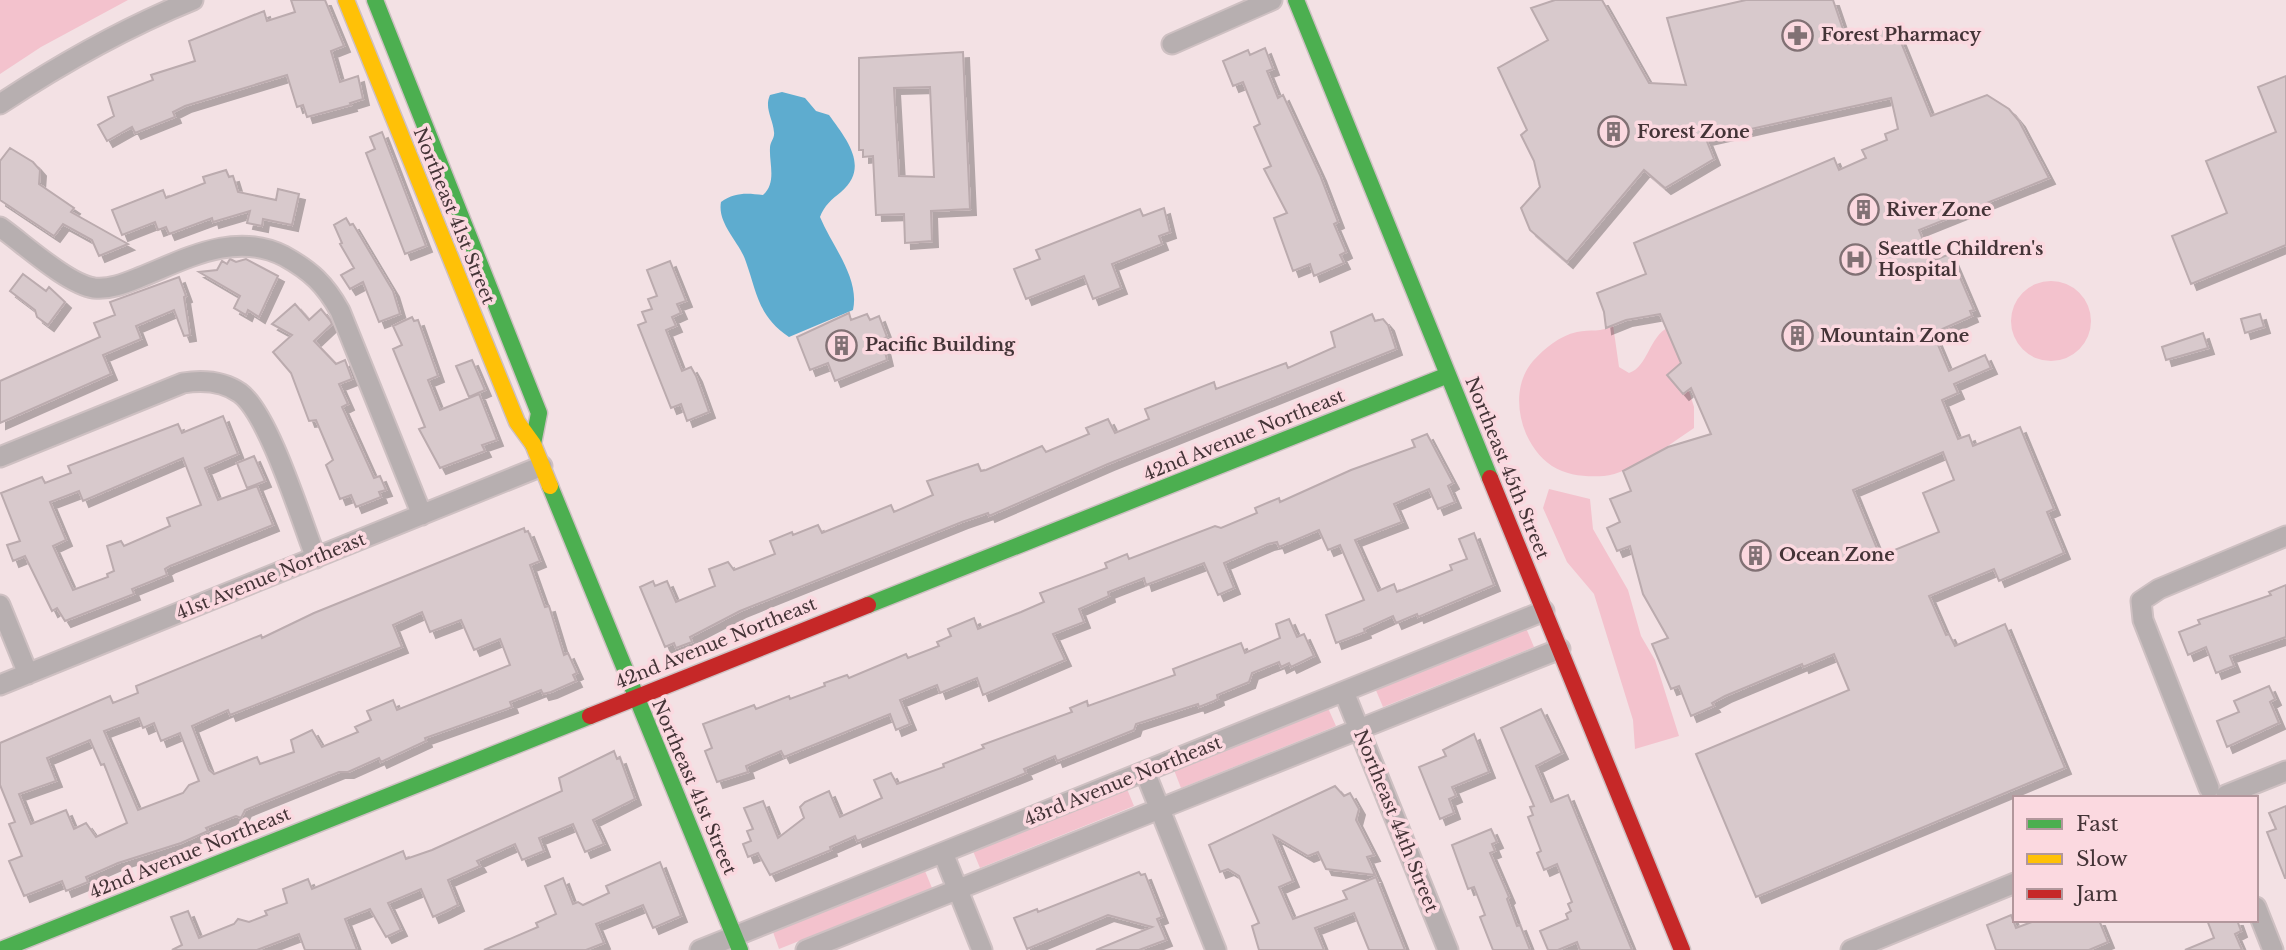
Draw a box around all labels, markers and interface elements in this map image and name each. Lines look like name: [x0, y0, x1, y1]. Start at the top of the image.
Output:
pharmacy icon: Forest Pharmacy: [1781, 18, 1815, 52]
place label: Forest Pharmacy: [1821, 24, 1981, 46]
building icon: Forest Zone: [1597, 115, 1631, 149]
place label: Forest Zone: [1637, 121, 1750, 143]
street label: Northeast 41st Street: [408, 124, 500, 308]
building icon: River Zone: [1846, 193, 1880, 227]
place label: River Zone: [1886, 199, 1992, 221]
place label: Seattle Children's Hospital: [1878, 238, 2043, 281]
hospital icon: Seattle Children's Hospital: [1838, 242, 1872, 276]
building icon: Mountain Zone: [1780, 319, 1814, 353]
place label: Mountain Zone: [1820, 325, 1969, 347]
building icon: Pacific Building: [825, 328, 859, 362]
place label: Pacific Building: [865, 334, 1016, 356]
street label: Northeast 45th Street: [1460, 374, 1554, 563]
street label: 42nd Avenue Northeast: [1140, 384, 1348, 485]
street label: 41st Avenue Northeast: [173, 528, 369, 624]
building icon: Ocean Zone: [1739, 538, 1773, 572]
place label: Ocean Zone: [1779, 544, 1895, 566]
street label: 42nd Avenue Northeast: [612, 592, 820, 693]
street label: Northeast 41st Street: [647, 696, 741, 878]
street label: Northeast 44th Street: [1349, 726, 1443, 916]
street label: 43rd Avenue Northeast: [1021, 731, 1225, 831]
legend: [2013, 796, 2258, 922]
street label: 42nd Avenue Northeast: [86, 802, 294, 903]
text: Fast: [2076, 811, 2118, 837]
text: Slow: [2076, 846, 2128, 872]
text: Jam: [2073, 881, 2118, 907]

